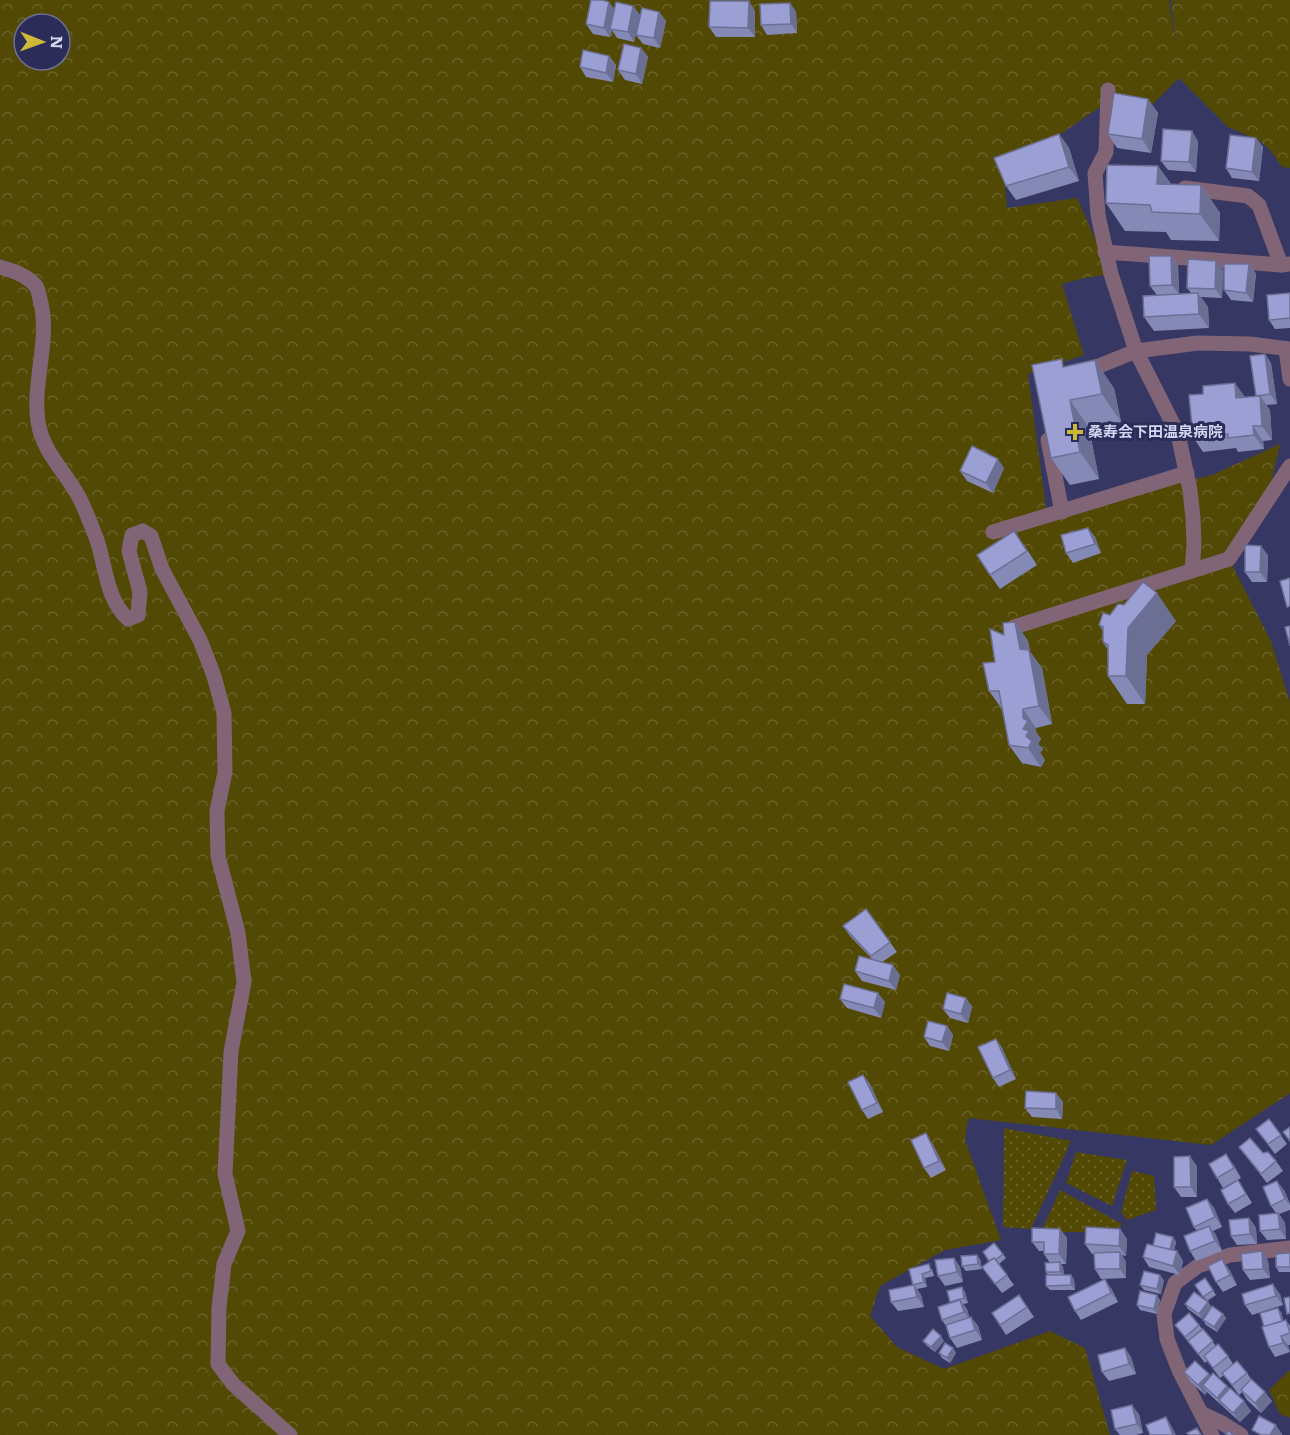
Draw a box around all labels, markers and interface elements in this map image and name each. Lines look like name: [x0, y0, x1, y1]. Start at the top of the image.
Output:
north arrow: [12, 12, 72, 72]
text: N: [46, 35, 70, 49]
place label: 桑寿会下田温泉病院: [1088, 419, 1223, 442]
marker: 桑寿会下田温泉病院: [1066, 423, 1084, 441]

